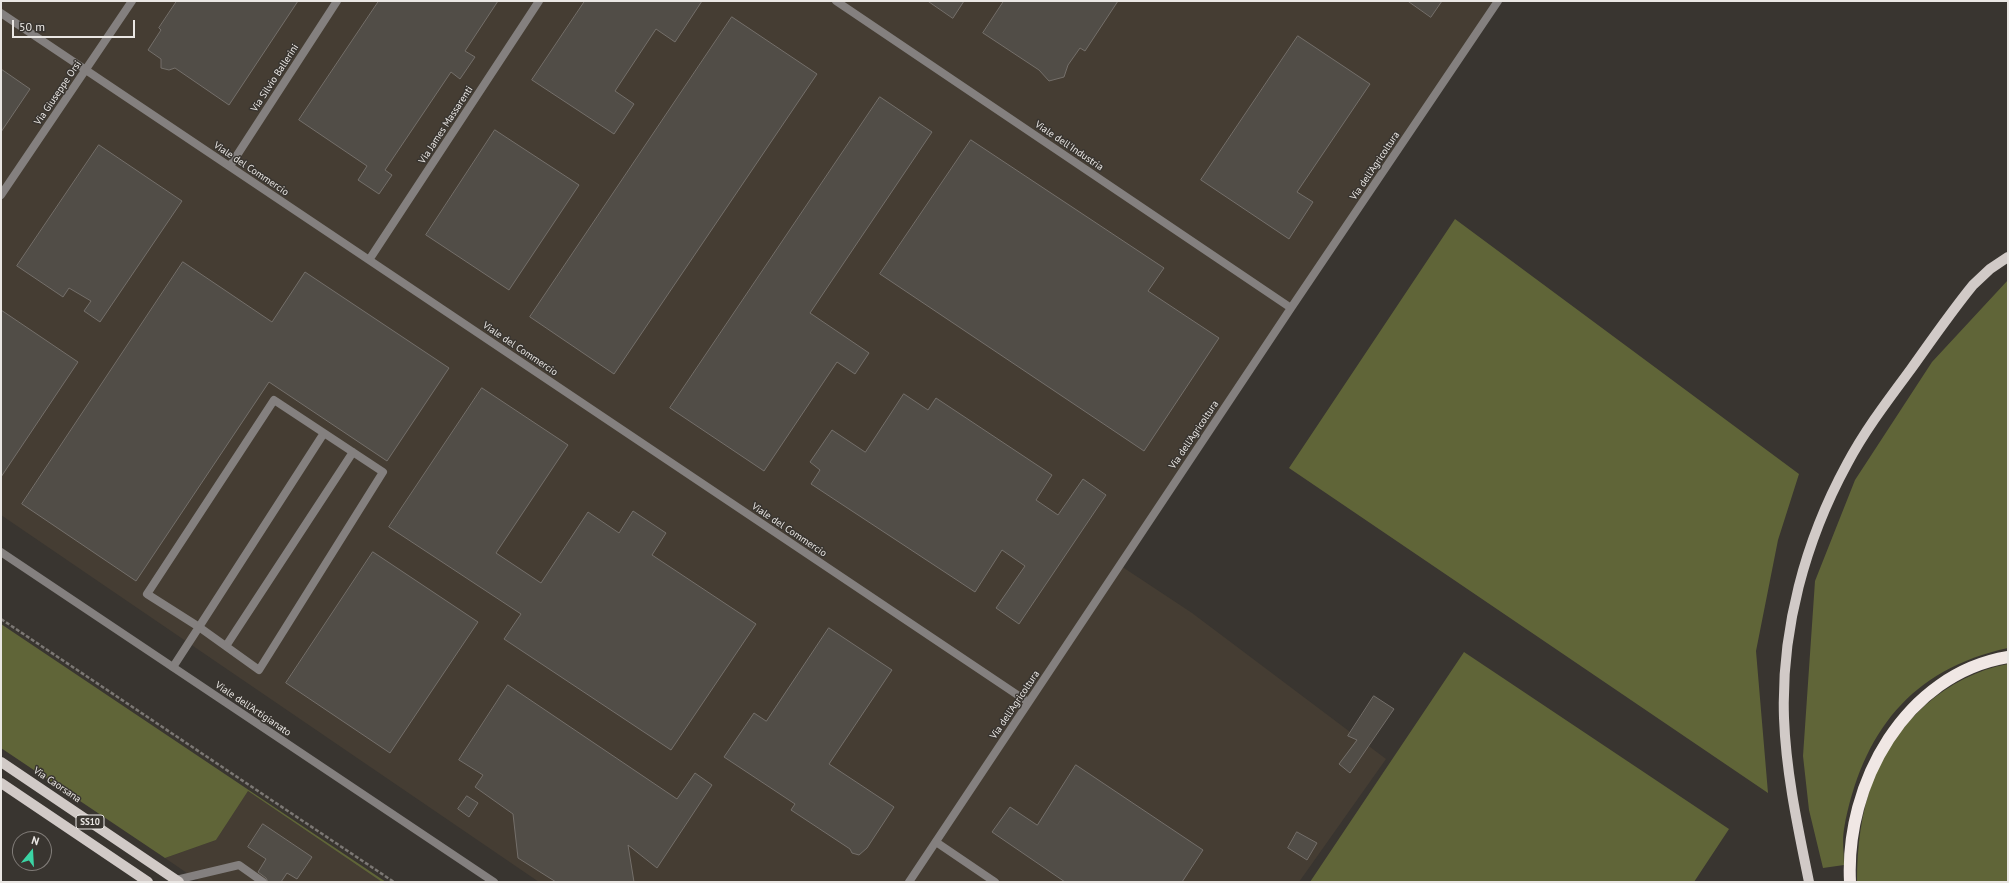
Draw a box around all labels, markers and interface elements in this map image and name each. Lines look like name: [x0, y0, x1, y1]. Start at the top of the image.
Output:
scale bar: [14, 12, 137, 38]
text: 50 m: [19, 19, 45, 34]
street label: Via Silvio Ballerini: [249, 42, 301, 114]
street label: Via Giuseppe Orsi: [32, 58, 84, 128]
street label: Via James Massarenti: [416, 84, 476, 166]
street label: Viale dell'Industria: [1032, 119, 1106, 173]
street label: Via dell'Agricoltura: [1348, 129, 1402, 203]
street label: Viale del Commercio: [211, 139, 291, 199]
street label: Viale del Commercio: [480, 319, 560, 379]
street label: Via dell'Agricoltura: [1167, 398, 1221, 472]
street label: Viale del Commercio: [749, 500, 829, 560]
street label: Via dell'Agricoltura: [988, 668, 1042, 742]
street label: Viale dell'Artigianato: [213, 679, 293, 739]
street label: Via Caorsana: [31, 765, 83, 805]
road number: SS10: [76, 815, 104, 829]
north arrow: [12, 831, 52, 871]
text: N: [30, 833, 41, 848]

